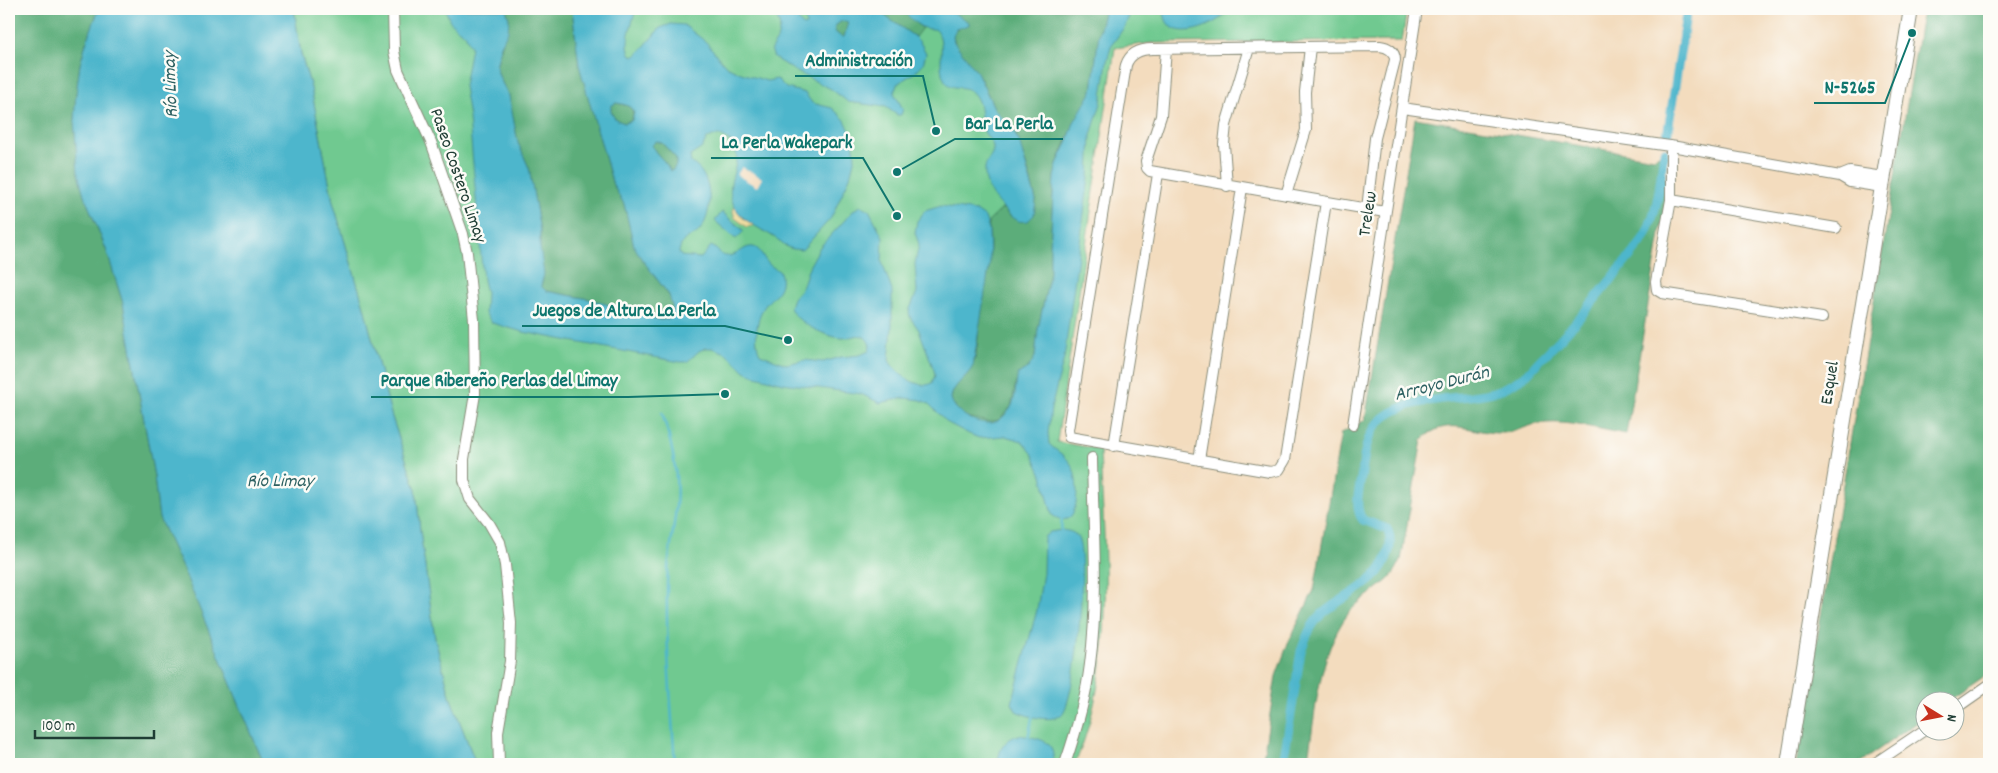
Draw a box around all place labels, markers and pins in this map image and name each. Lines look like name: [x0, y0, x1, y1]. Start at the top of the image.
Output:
callout: Administración: [795, 42, 923, 76]
callout: N-5265: [1814, 69, 1885, 103]
callout: Bar La Perla: [955, 105, 1063, 139]
callout: La Perla Wakepark: [711, 124, 863, 158]
callout: Juegos de Altura La Perla: [522, 292, 725, 326]
callout: Parque Ribereño Perlas del Limay: [371, 363, 628, 397]

